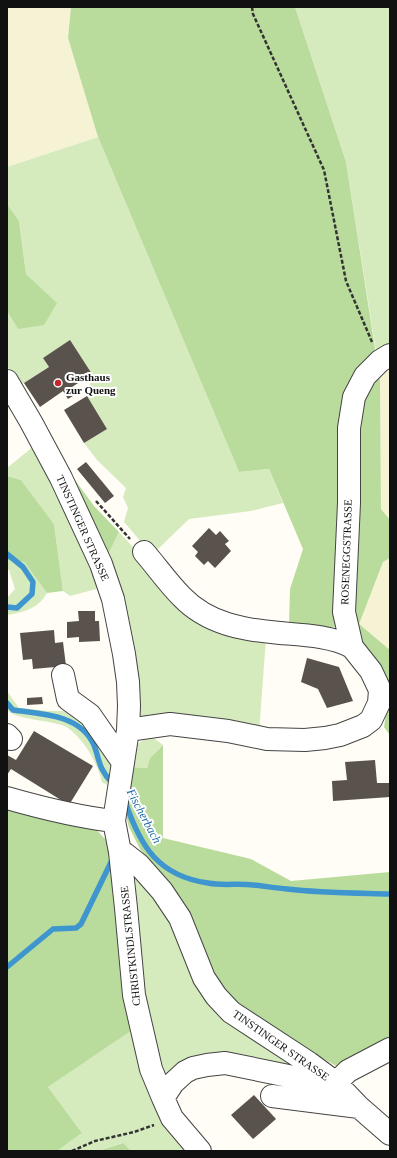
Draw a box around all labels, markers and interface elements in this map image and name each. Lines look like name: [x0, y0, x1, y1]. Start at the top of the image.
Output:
place label: Gasthaus zur Queng: [66, 371, 116, 396]
marker: Gasthaus zur Queng: [53, 378, 63, 388]
street label: TINSTINGER STRASSE: [54, 473, 112, 583]
street label: ROSENEGGSTRASSE: [338, 499, 354, 605]
water label: Fischerbach: [123, 785, 164, 846]
street label: CHRISTKINDLSTRASSE: [118, 885, 142, 1007]
street label: TINSTINGER STRASSE: [231, 1007, 332, 1083]

